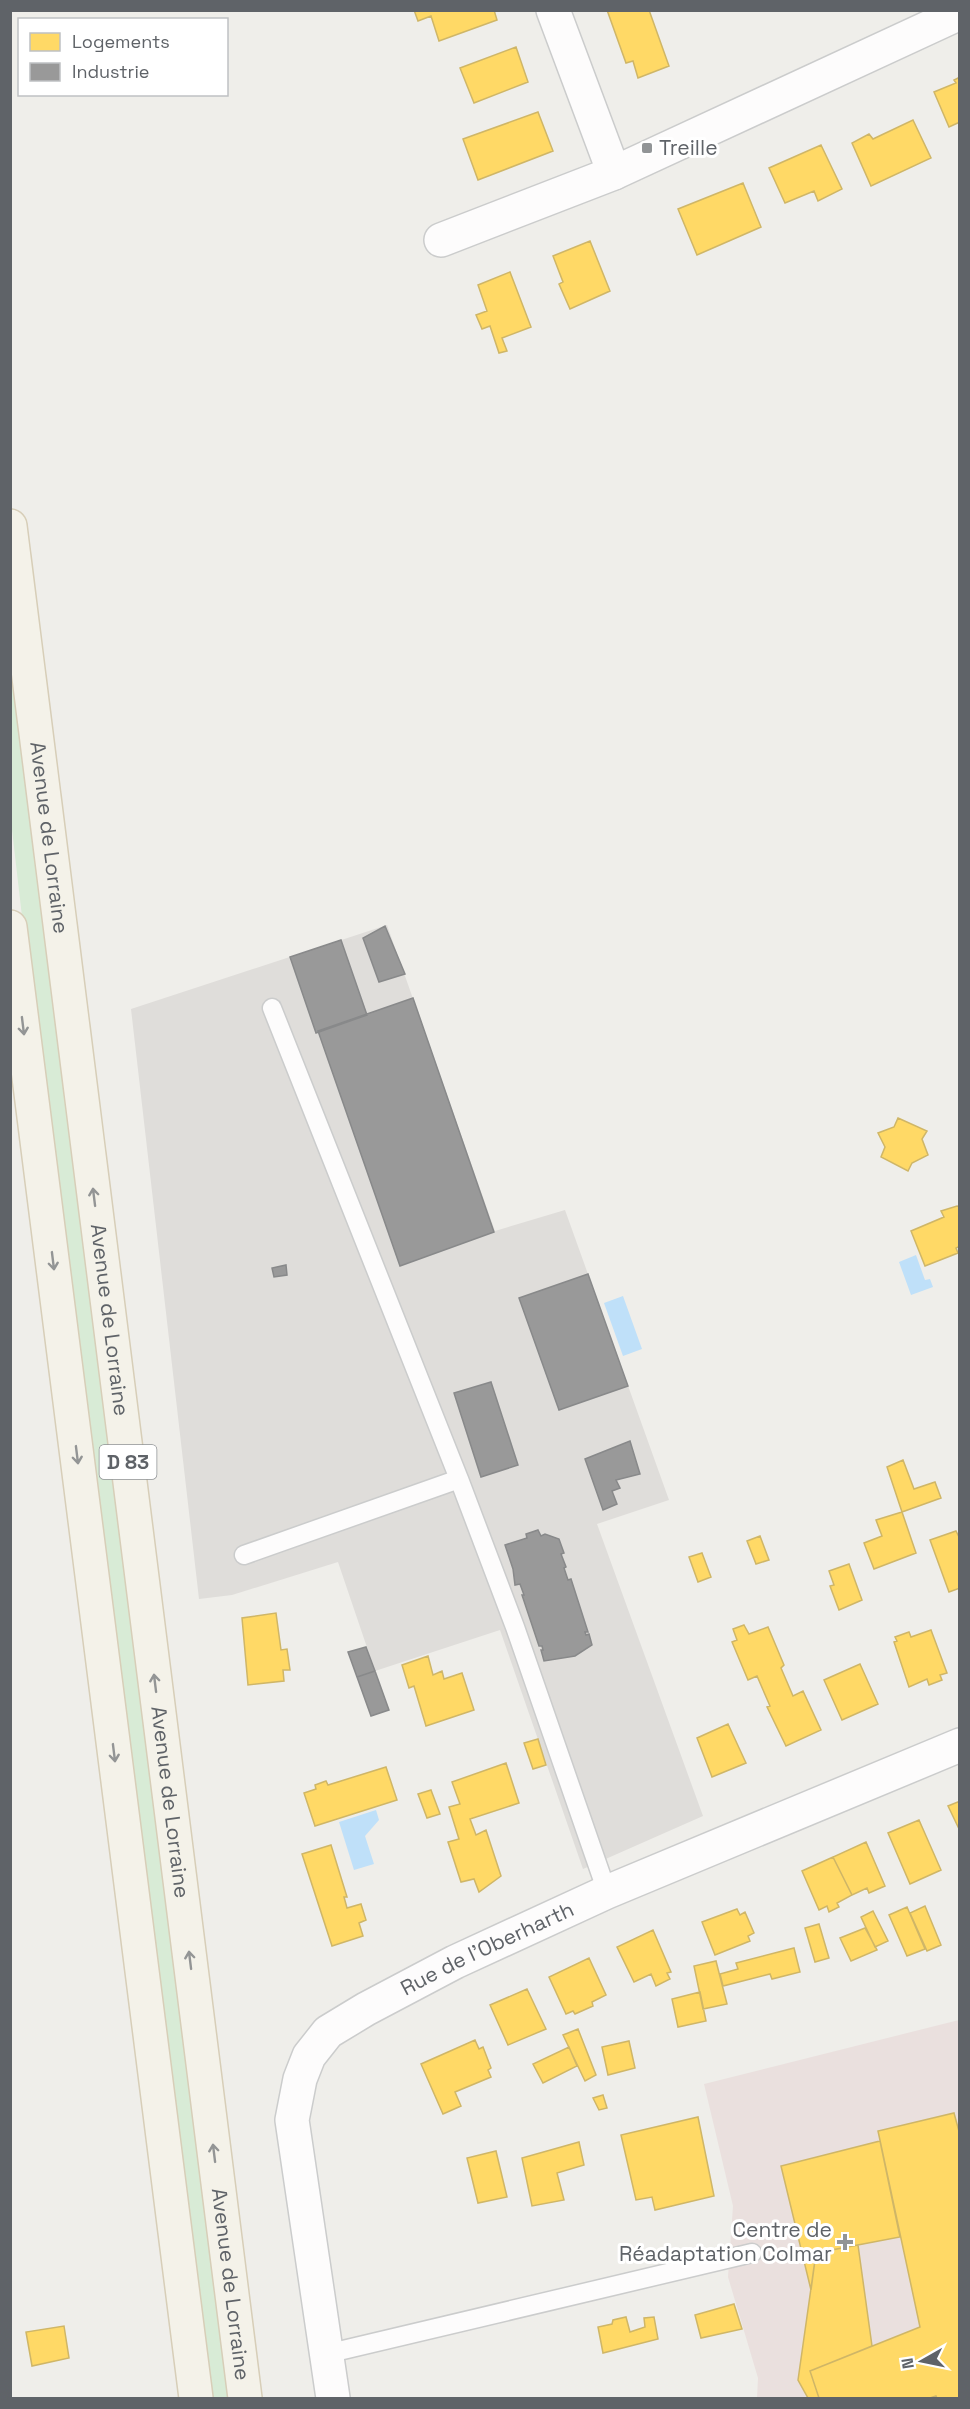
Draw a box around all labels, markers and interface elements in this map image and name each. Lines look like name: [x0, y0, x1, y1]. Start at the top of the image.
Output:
legend: [18, 18, 228, 96]
text: Logements: [72, 30, 170, 53]
text: Industrie: [72, 60, 149, 83]
place label: Treille: [659, 134, 718, 161]
marker: Treille: [640, 141, 654, 155]
street label: Avenue de Lorraine: [24, 740, 75, 935]
one-way arrow: [18, 1016, 29, 1036]
one-way arrow: [89, 1188, 100, 1208]
street label: Avenue de Lorraine: [85, 1222, 136, 1417]
one-way arrow: [47, 1251, 58, 1271]
one-way arrow: [72, 1444, 83, 1464]
road number: D 83: [100, 1445, 156, 1479]
one-way arrow: [149, 1673, 160, 1693]
street label: Avenue de Lorraine: [145, 1704, 196, 1900]
one-way arrow: [109, 1742, 120, 1762]
street label: Rue de l'Oberharth: [396, 1895, 578, 2001]
one-way arrow: [184, 1950, 195, 1970]
one-way arrow: [208, 2144, 219, 2163]
street label: Avenue de Lorraine: [206, 2186, 257, 2382]
place label: Centre de Réadaptation Colmar: [619, 2216, 832, 2267]
marker: Centre de Réadaptation Colmar: [836, 2233, 854, 2251]
north arrow: [892, 2331, 952, 2391]
text: N: [896, 2356, 919, 2370]

